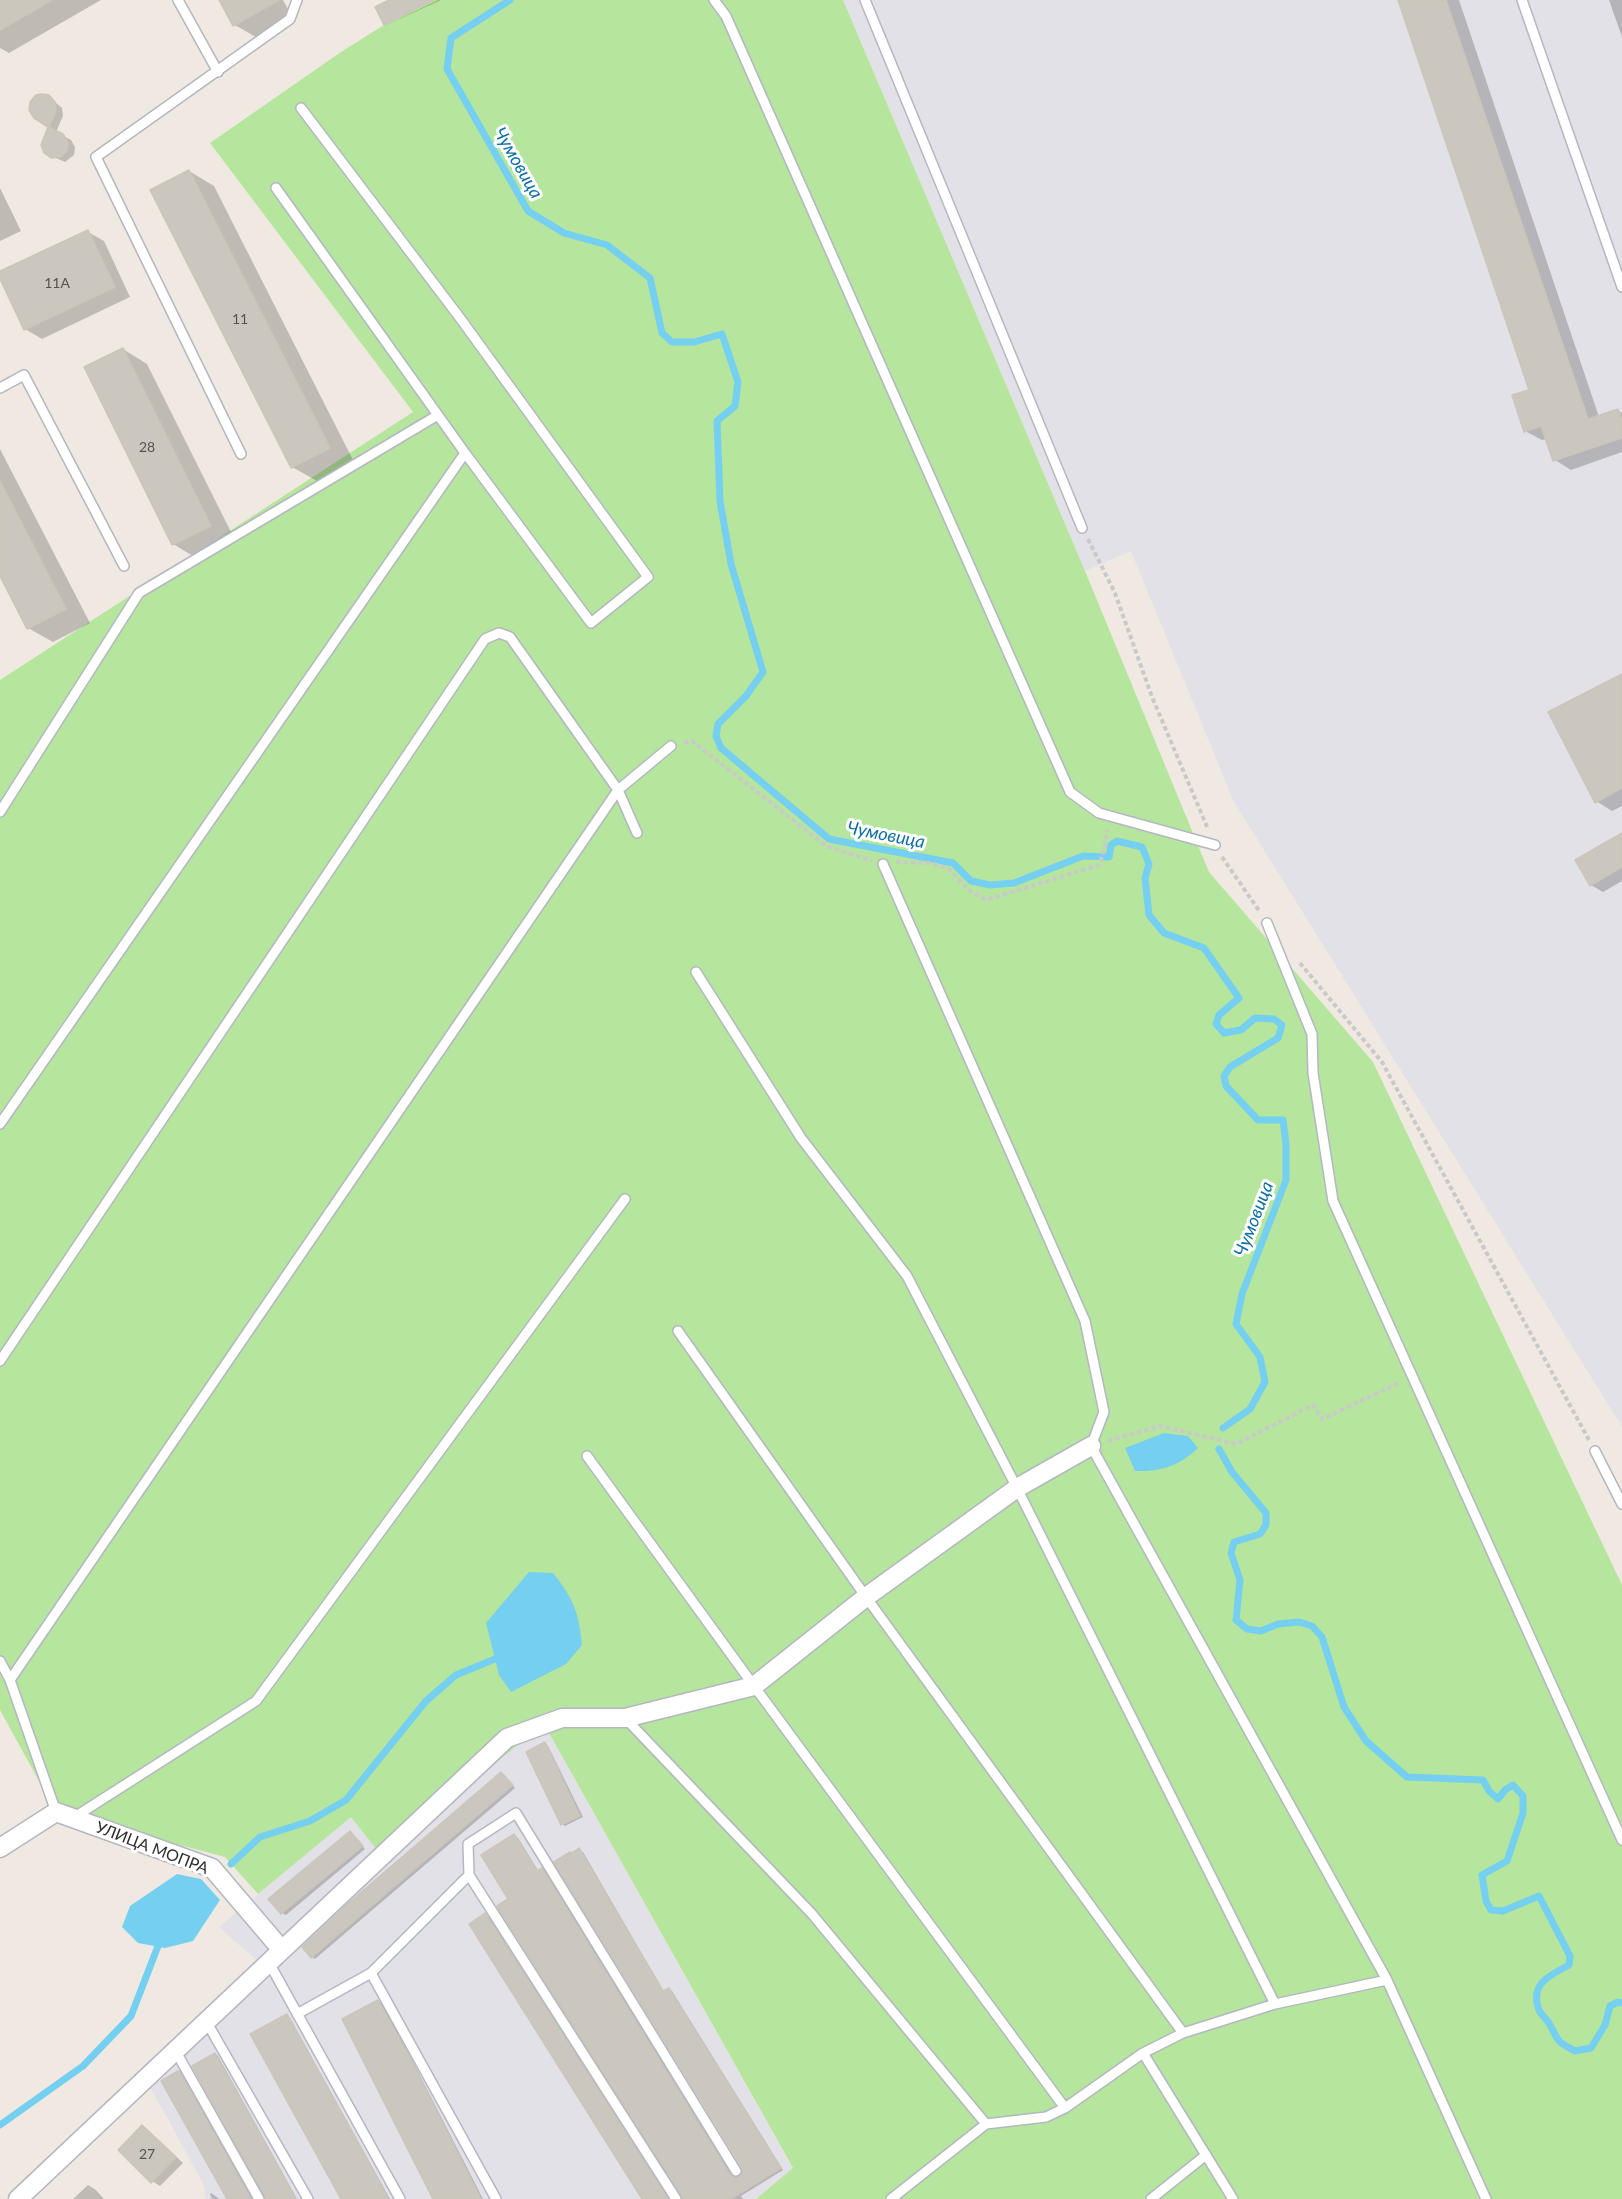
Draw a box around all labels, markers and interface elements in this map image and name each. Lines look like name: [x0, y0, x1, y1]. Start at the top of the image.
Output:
water label: Чумовица: [489, 124, 547, 202]
house number: 11А: [44, 275, 70, 291]
house number: 11: [232, 311, 248, 327]
house number: 28: [139, 439, 155, 455]
water label: Чумовица: [845, 817, 927, 853]
water label: Чумовица: [1230, 1178, 1278, 1260]
street label: УЛИЦА МОПРА: [93, 1818, 211, 1878]
house number: 27: [139, 2146, 155, 2162]

